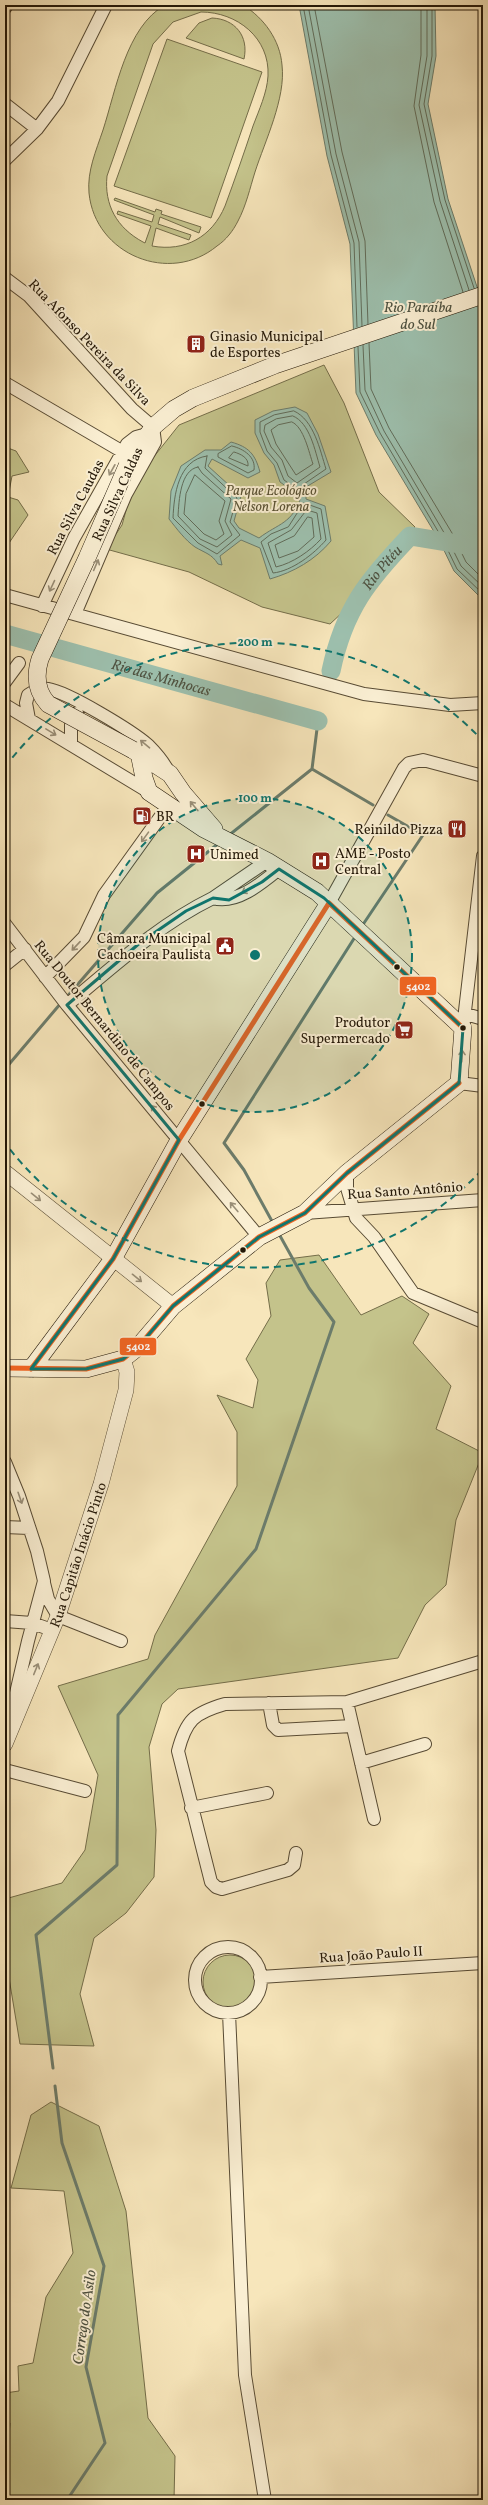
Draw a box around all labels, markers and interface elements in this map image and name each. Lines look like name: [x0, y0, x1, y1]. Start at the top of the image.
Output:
street label: Rua Afonso Pereira da Silva: [23, 276, 154, 410]
water label: Rio Paraíba do Sul: [384, 298, 452, 336]
place label: Ginasio Municipal de Esportes: [210, 328, 323, 363]
building icon: Ginasio Municipal de Esportes: [185, 333, 207, 355]
street label: Rua Silva Caldas: [88, 445, 148, 545]
street label: Rua Silva Caudas: [43, 457, 109, 559]
one-way arrow: [107, 464, 115, 476]
park label: Parque Ecológico Nelson Lorena: [225, 482, 317, 517]
water label: Rio Pitéu: [358, 541, 408, 595]
one-way arrow: [92, 560, 100, 572]
one-way arrow: [48, 579, 55, 591]
text: 200 m: [237, 635, 273, 651]
water label: Rio das Minhocas: [109, 655, 213, 703]
one-way arrow: [45, 728, 57, 736]
one-way arrow: [140, 739, 151, 748]
text: 100 m: [238, 791, 272, 807]
one-way arrow: [189, 801, 198, 812]
fuel station icon: BR: [131, 805, 153, 827]
place label: BR: [156, 808, 175, 827]
restaurant icon: Reinildo Pizza: [446, 818, 468, 840]
place label: Reinildo Pizza: [355, 821, 443, 840]
one-way arrow: [141, 832, 149, 843]
hospital icon: Unimed: [185, 843, 207, 865]
place label: AME - Posto Central: [335, 845, 411, 880]
place label: Unimed: [210, 846, 259, 865]
hospital icon: AME - Posto Central: [310, 850, 332, 872]
one-way arrow: [241, 887, 253, 895]
place label: Câmara Municipal Cachoeira Paulista: [97, 930, 211, 965]
public building icon: Câmara Municipal Cachoeira Paulista: [214, 935, 236, 957]
street label: Rua Doutor Bernardino de Campos: [29, 937, 179, 1115]
one-way arrow: [71, 941, 80, 952]
centre of rings: [248, 948, 262, 962]
unlabelled marker: [392, 962, 402, 972]
line badge: 5402: [399, 976, 437, 996]
text: 5402: [406, 980, 430, 995]
place label: Produtor Supermercado: [300, 1014, 390, 1049]
supermarket icon: Produtor Supermercado: [393, 1019, 415, 1041]
unlabelled marker: [458, 1023, 468, 1033]
one-way arrow: [459, 1050, 466, 1063]
unlabelled marker: [197, 1099, 207, 1109]
one-way arrow: [150, 1105, 159, 1116]
street label: Rua Santo Antônio: [347, 1178, 464, 1205]
one-way arrow: [30, 1192, 41, 1201]
one-way arrow: [230, 1201, 239, 1212]
unlabelled marker: [238, 1245, 248, 1255]
one-way arrow: [132, 1273, 142, 1282]
line badge: 5402: [119, 1337, 157, 1356]
text: 5402: [126, 1340, 150, 1355]
street label: Rua Capitão Inácio Pinto: [46, 1480, 112, 1631]
one-way arrow: [16, 1492, 24, 1504]
one-way arrow: [32, 1664, 40, 1676]
street label: Rua João Paulo II: [319, 1942, 424, 1969]
water label: Corrego do Asilo: [68, 2268, 103, 2366]

